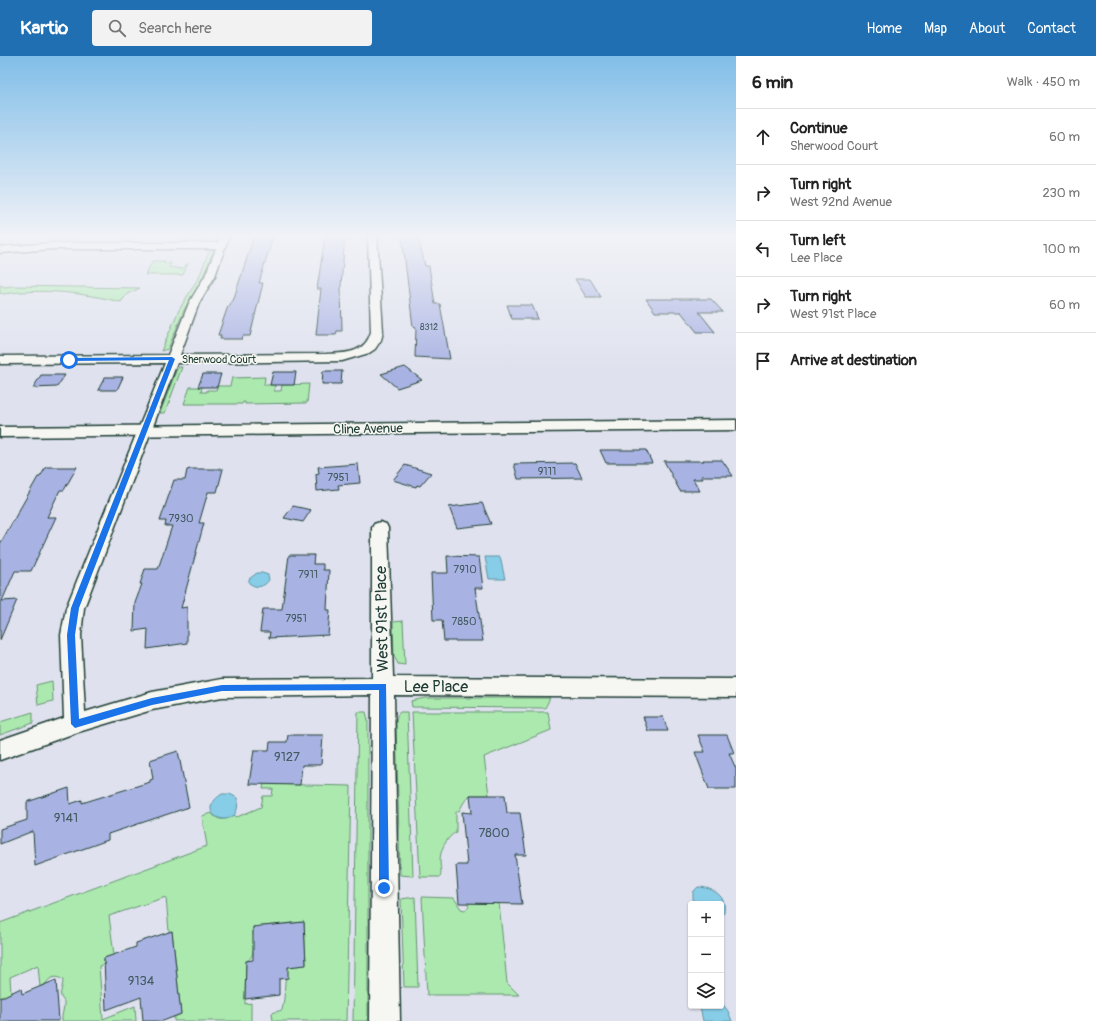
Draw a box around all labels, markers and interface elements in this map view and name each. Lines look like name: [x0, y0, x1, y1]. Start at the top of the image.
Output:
search box: [92, 10, 372, 46]
text: Kartio: [20, 16, 68, 40]
icon: search: [106, 17, 128, 39]
text: Search here: [138, 19, 212, 38]
text: Home: [867, 20, 902, 37]
text: Map: [924, 20, 947, 37]
text: About: [969, 20, 1005, 37]
text: Contact: [1027, 20, 1076, 37]
text: 6 min: [752, 72, 793, 93]
text: Walk · 450 m: [1007, 74, 1080, 90]
text: Continue: [790, 119, 848, 138]
icon: ahead: [752, 126, 774, 148]
text: 60 m: [1049, 129, 1080, 145]
text: Sherwood Court: [790, 138, 878, 154]
text: Turn right: [790, 175, 851, 194]
icon: right: [752, 182, 774, 204]
text: 230 m: [1043, 185, 1080, 201]
text: West 92nd Avenue: [790, 194, 892, 210]
text: Turn left: [790, 231, 846, 250]
icon: left: [752, 238, 774, 260]
text: 100 m: [1043, 241, 1080, 257]
text: Lee Place: [790, 250, 842, 266]
text: Turn right: [790, 287, 851, 306]
icon: right: [752, 294, 774, 316]
text: 60 m: [1049, 297, 1080, 313]
text: West 91st Place: [790, 306, 876, 322]
house number: 8312: [420, 322, 438, 333]
icon: arrive: [752, 350, 774, 372]
route start: [60, 351, 78, 369]
text: Arrive at destination: [790, 351, 917, 370]
street label: Sherwood Court: [182, 353, 257, 366]
street label: Cline Avenue: [333, 420, 404, 438]
house number: 9111: [538, 465, 556, 478]
house number: 7951: [327, 471, 349, 484]
house number: 7930: [168, 512, 194, 525]
house number: 7910: [453, 563, 477, 576]
street label: West 91st Place: [371, 566, 393, 672]
house number: 7911: [298, 568, 318, 581]
house number: 7951: [285, 612, 307, 625]
house number: 7850: [452, 615, 476, 628]
street label: Lee Place: [404, 677, 468, 697]
house number: 9127: [274, 749, 300, 765]
house number: 9141: [54, 810, 78, 826]
house number: 7800: [478, 825, 510, 841]
route end: [375, 879, 393, 897]
map controls: [688, 901, 724, 1009]
button: +: [688, 901, 724, 937]
button: −: [688, 937, 724, 973]
house number: 9134: [128, 973, 155, 989]
button: layers: [688, 973, 724, 1009]

